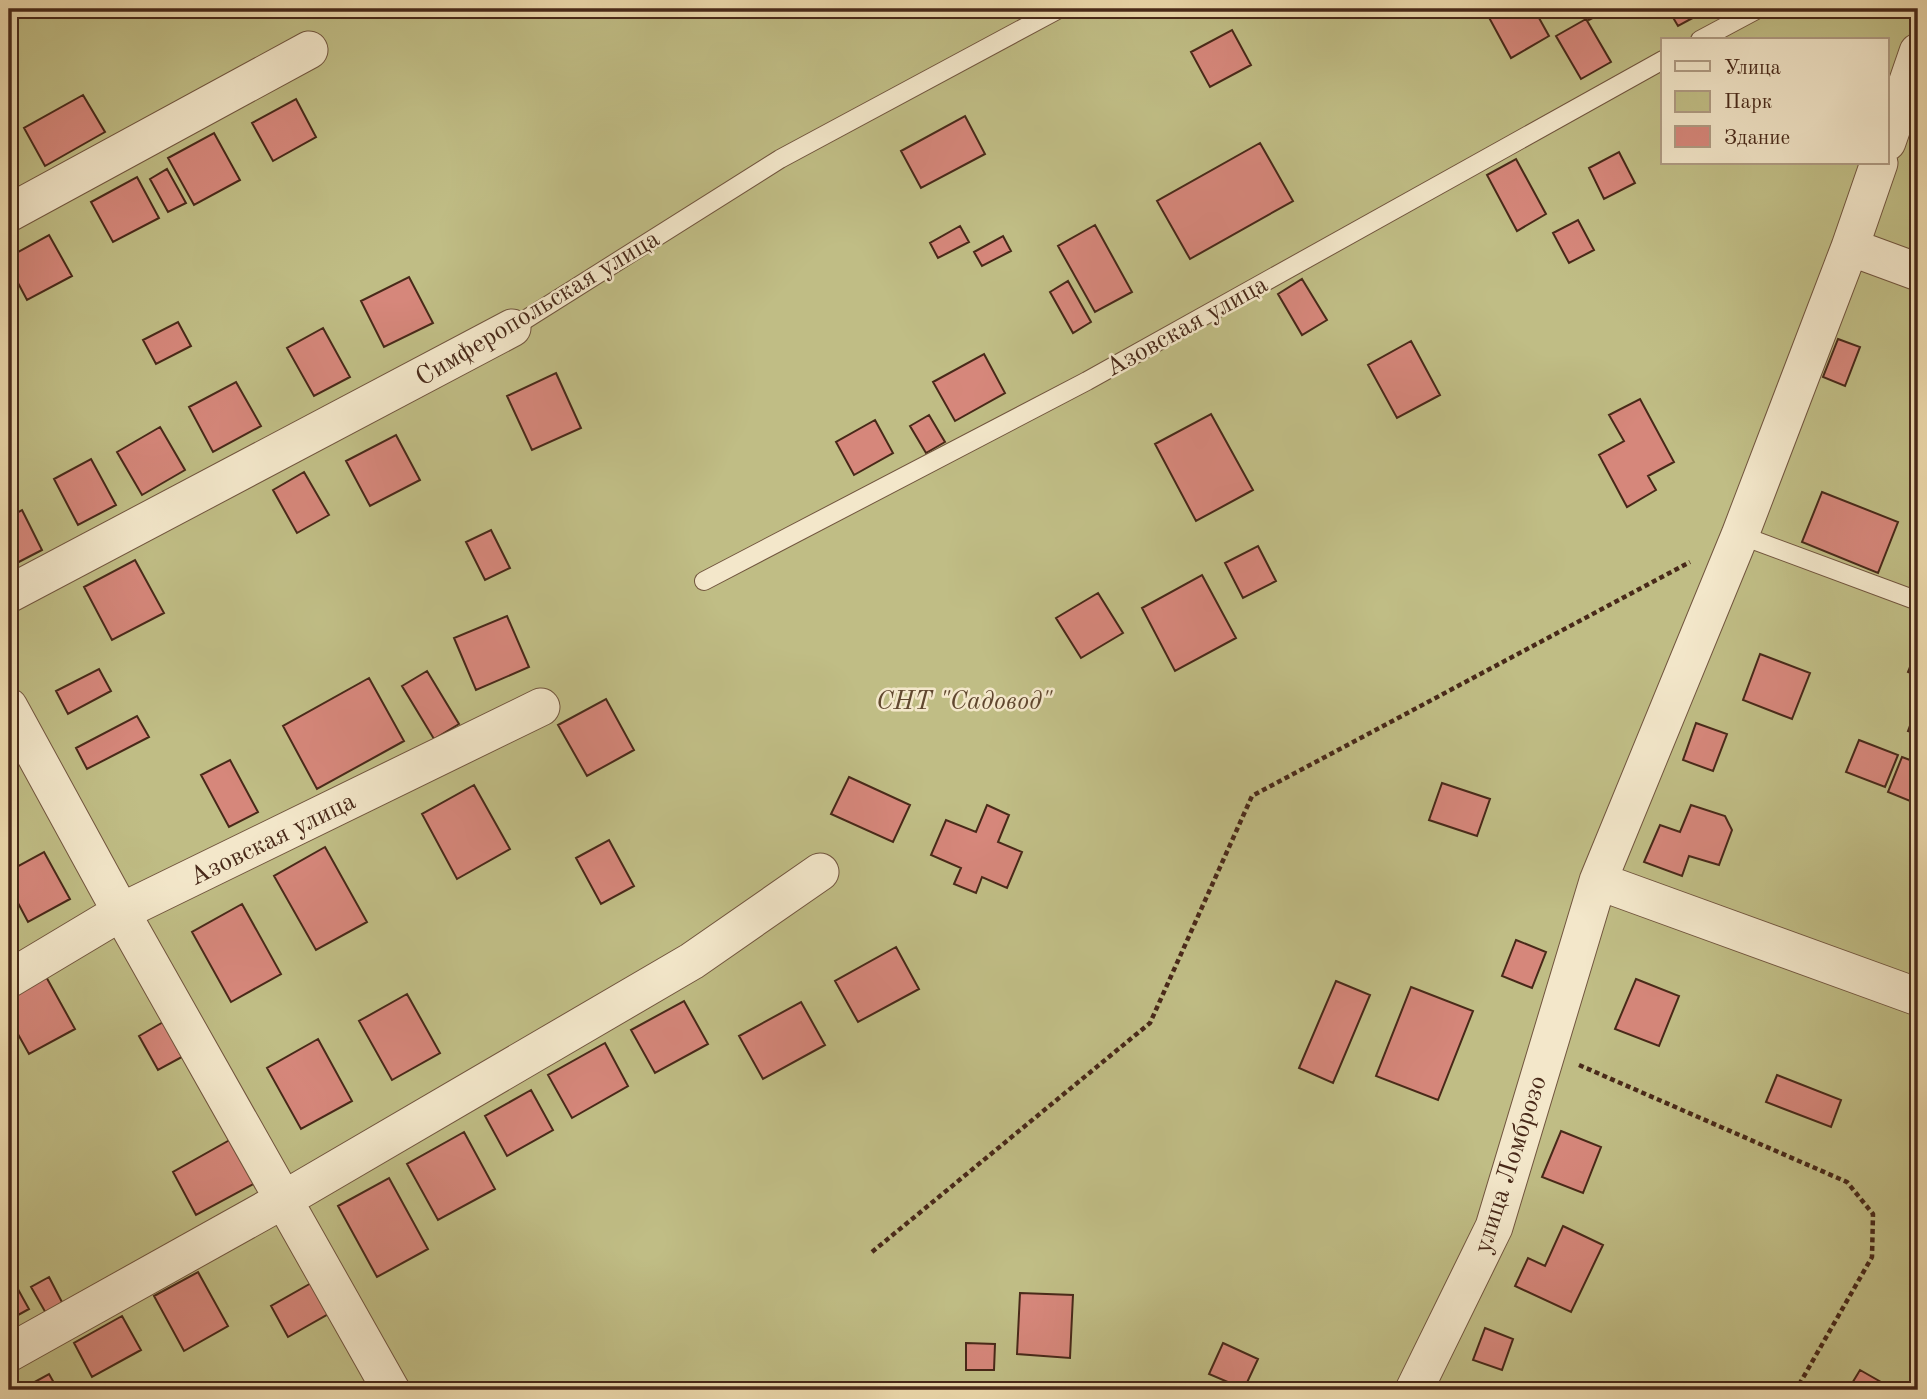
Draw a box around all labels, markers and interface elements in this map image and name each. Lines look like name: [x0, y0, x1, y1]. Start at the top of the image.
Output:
legend: [1661, 38, 1888, 164]
text: Улица: [1724, 58, 1781, 79]
text: Парк: [1724, 92, 1773, 113]
text: Здание: [1724, 128, 1790, 149]
street label: Симферопольская улица: [412, 226, 664, 392]
street label: Азовская улица: [1101, 271, 1273, 382]
park label: СНТ "Садовод": [876, 689, 1053, 715]
street label: Азовская улица: [186, 788, 360, 891]
street label: улица Ломброзо: [1470, 1072, 1552, 1257]

